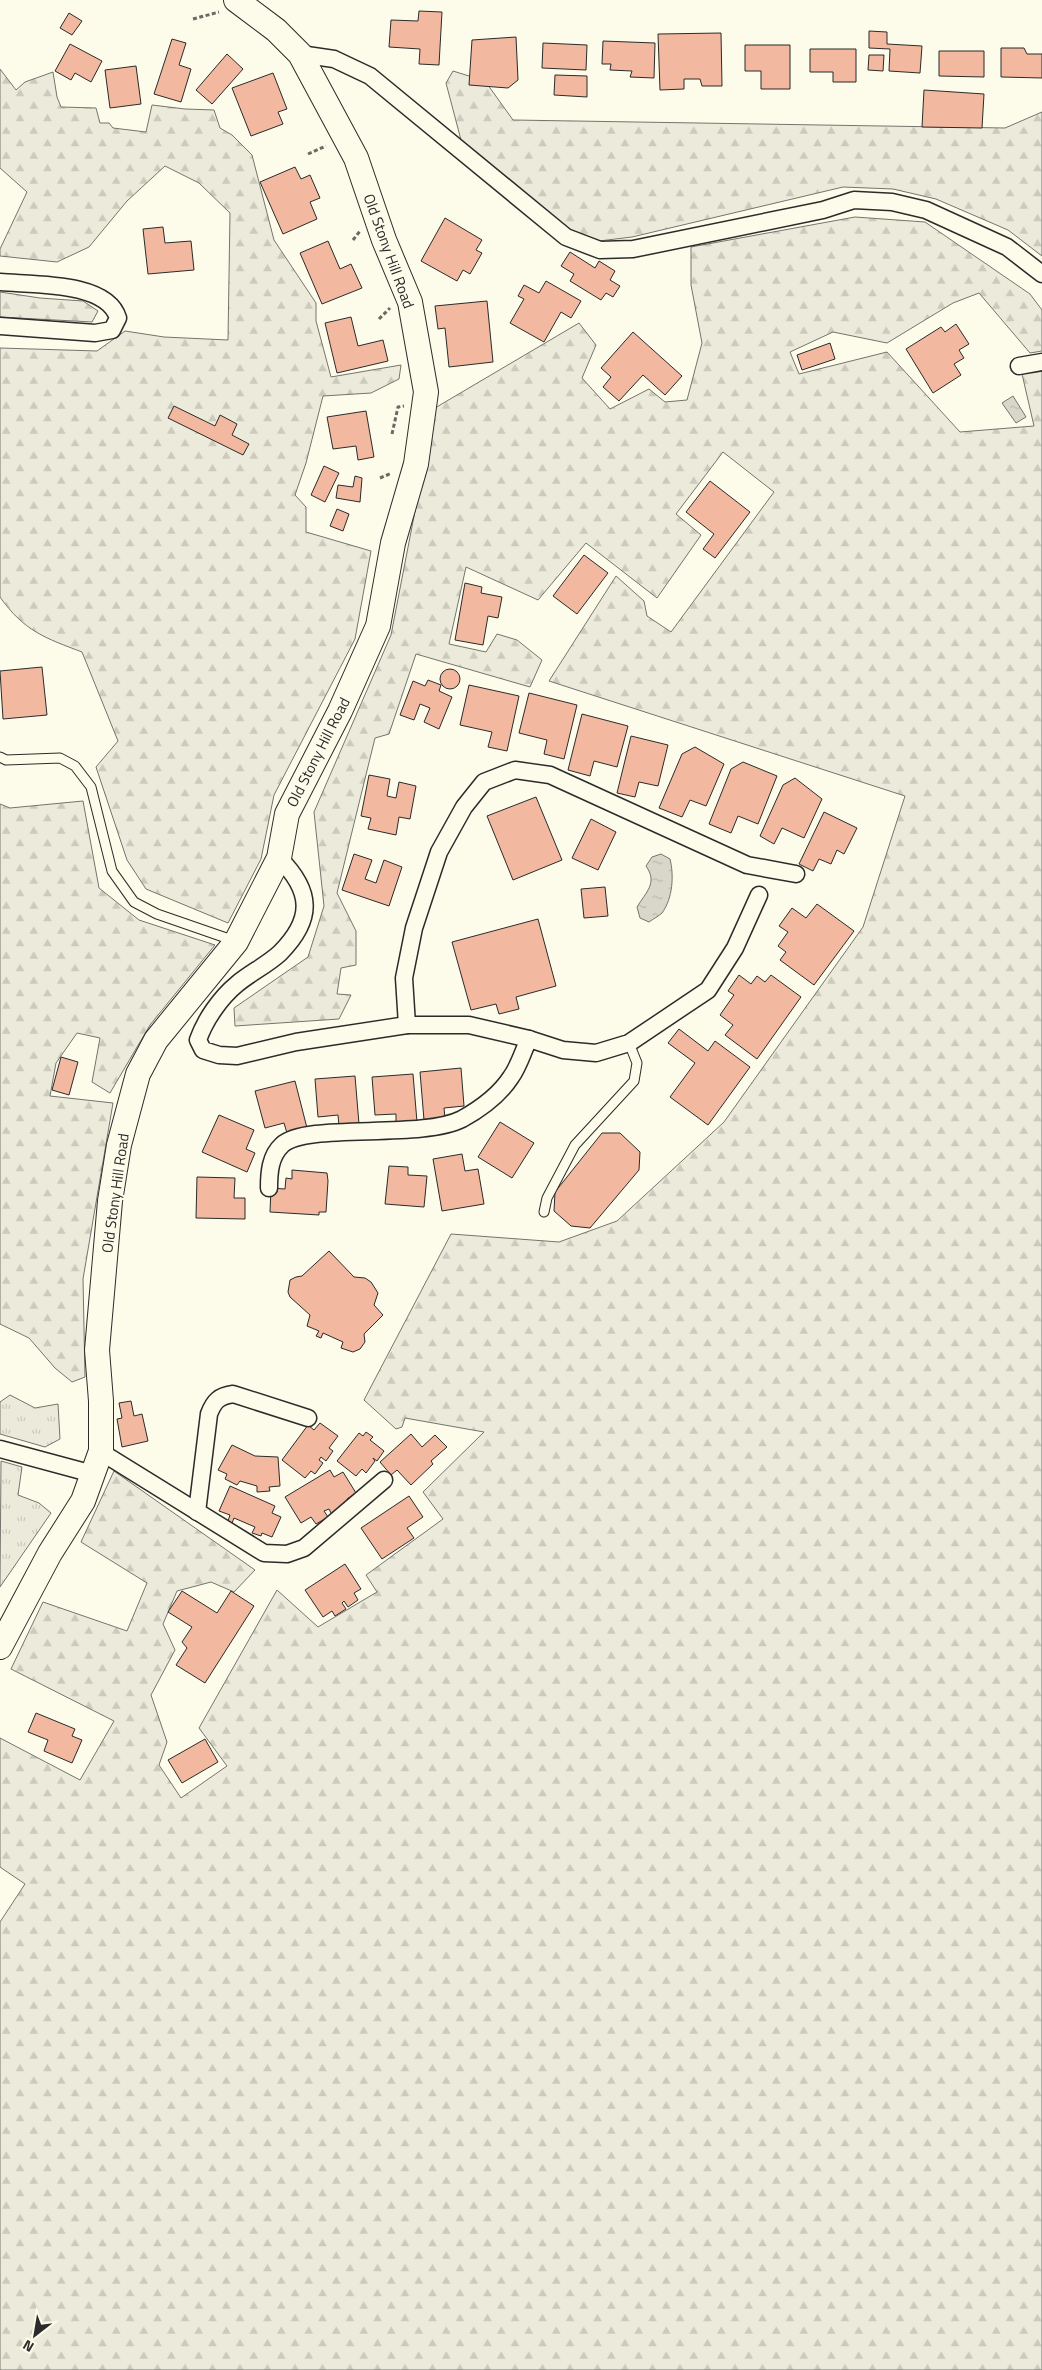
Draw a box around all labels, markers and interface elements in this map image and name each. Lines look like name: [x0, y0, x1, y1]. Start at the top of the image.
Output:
street label: Old Stony Hill Road: [358, 190, 420, 312]
street label: Old Stony Hill Road: [280, 693, 356, 811]
street label: Old Stony Hill Road: [95, 1132, 135, 1254]
north arrow: [10, 2310, 60, 2360]
text: N: [18, 2335, 38, 2358]

